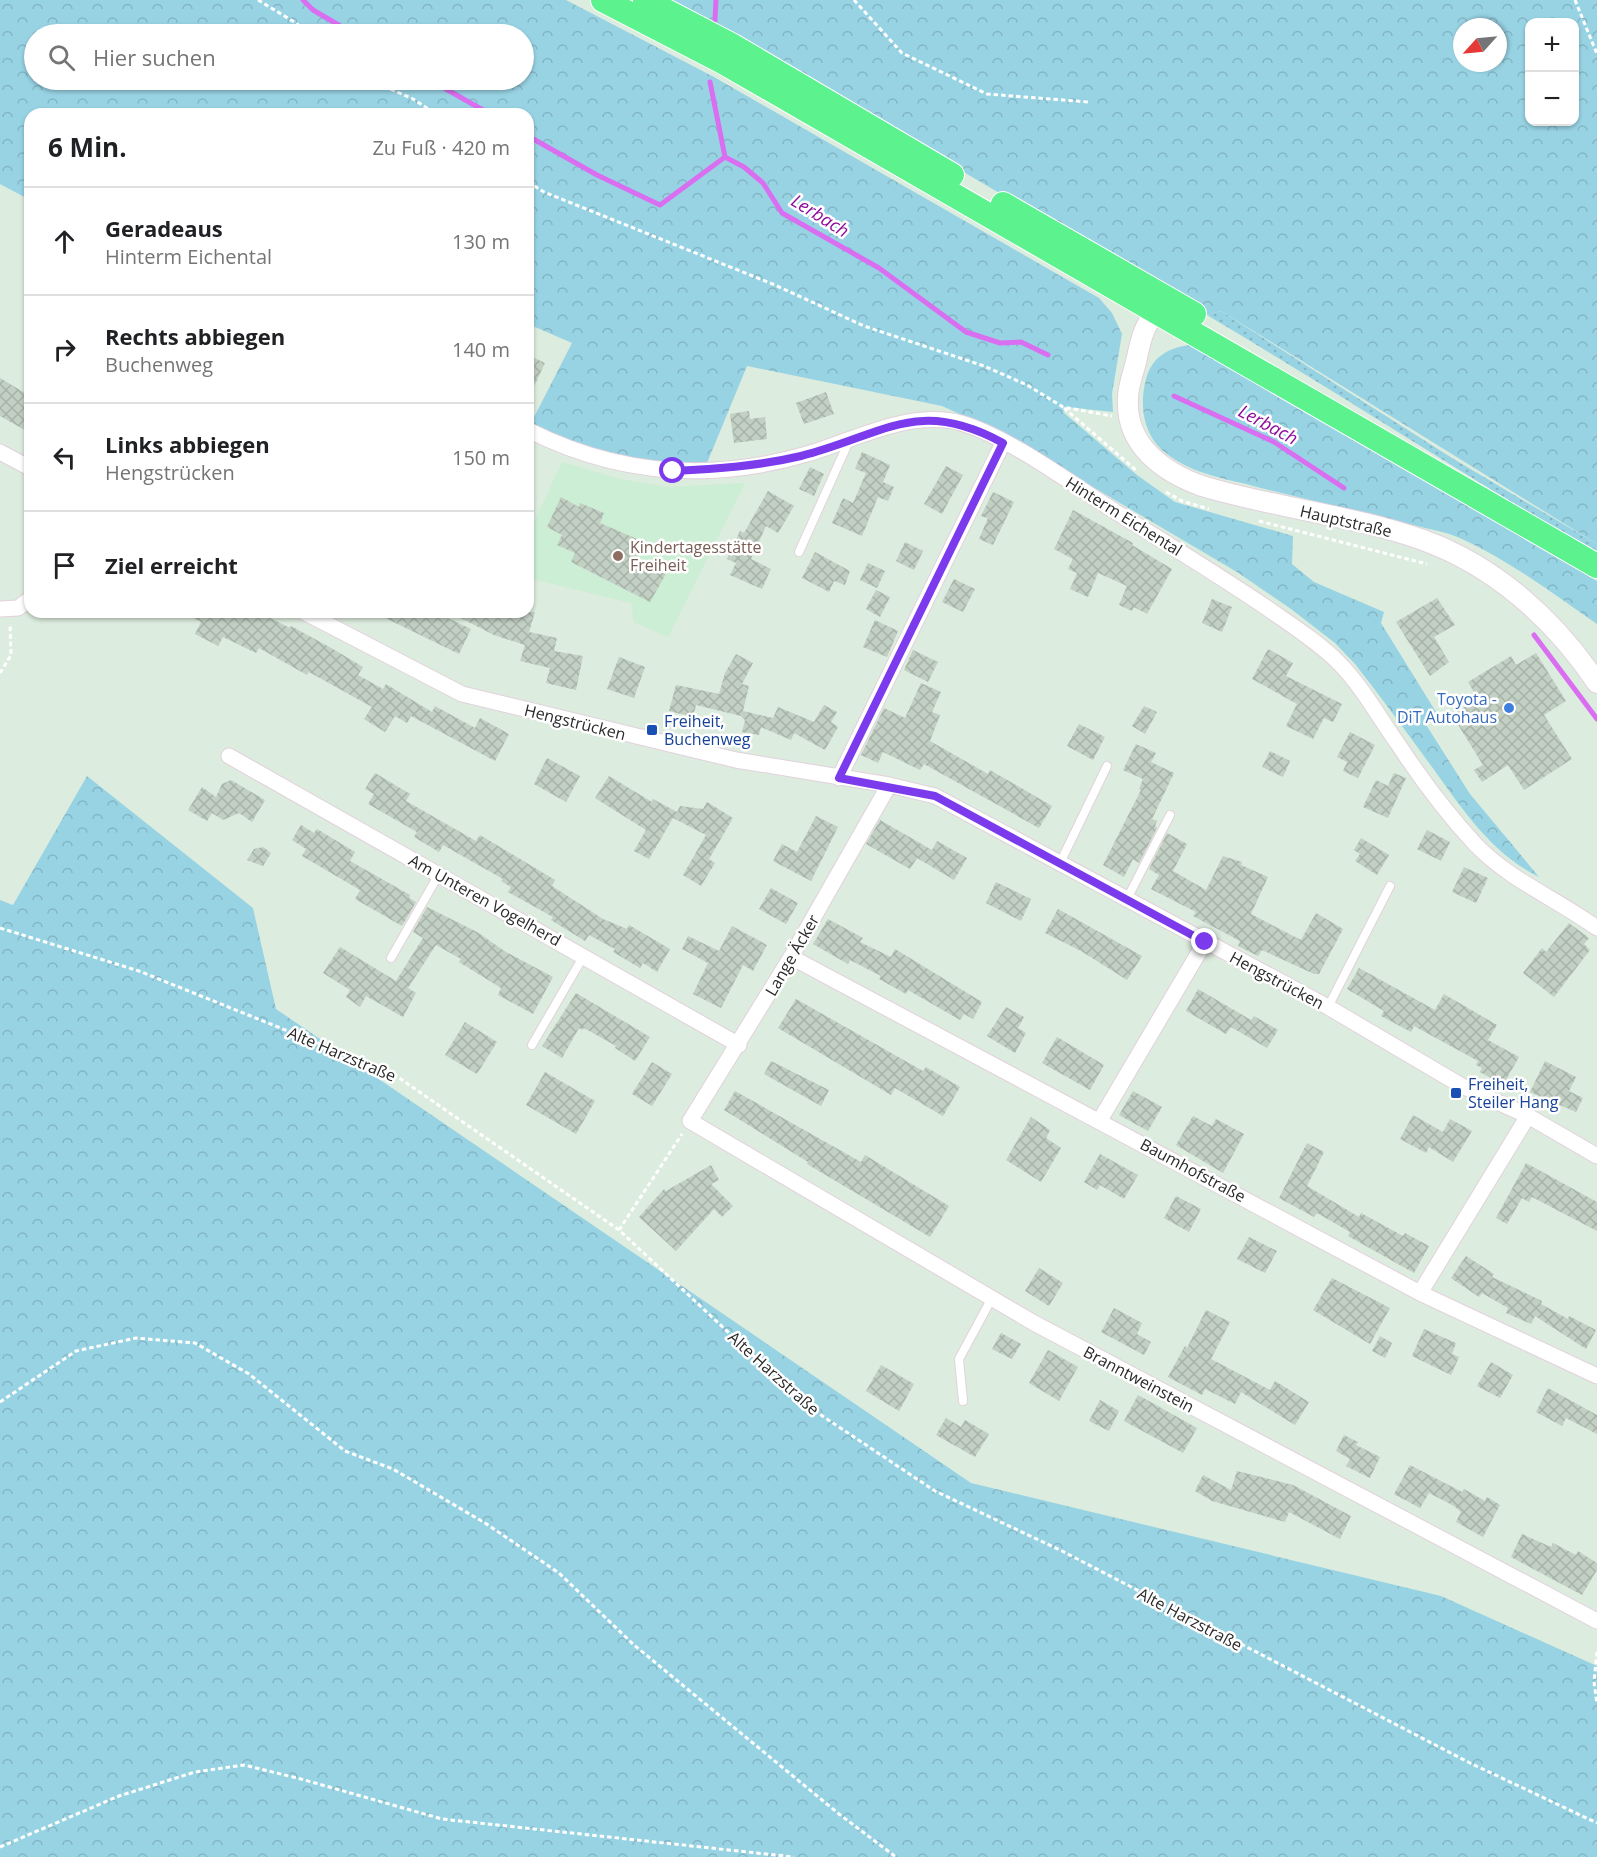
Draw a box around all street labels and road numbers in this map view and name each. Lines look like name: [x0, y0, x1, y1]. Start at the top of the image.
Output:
street label: Hinterm Eichental: [1061, 471, 1187, 561]
street label: Hauptstraße: [1298, 500, 1394, 542]
street label: Hengstrücken: [522, 699, 628, 745]
street label: Am Unteren Vogelherd: [405, 849, 565, 951]
street label: Lange Äcker: [760, 910, 824, 1000]
street label: Hengstrücken: [1226, 946, 1328, 1014]
street label: Alte Harzstraße: [285, 1021, 399, 1087]
street label: Baumhofstraße: [1136, 1133, 1250, 1207]
street label: Alte Harzstraße: [724, 1326, 824, 1420]
street label: Branntweinstein: [1080, 1341, 1198, 1417]
street label: Alte Harzstraße: [1134, 1582, 1246, 1656]

